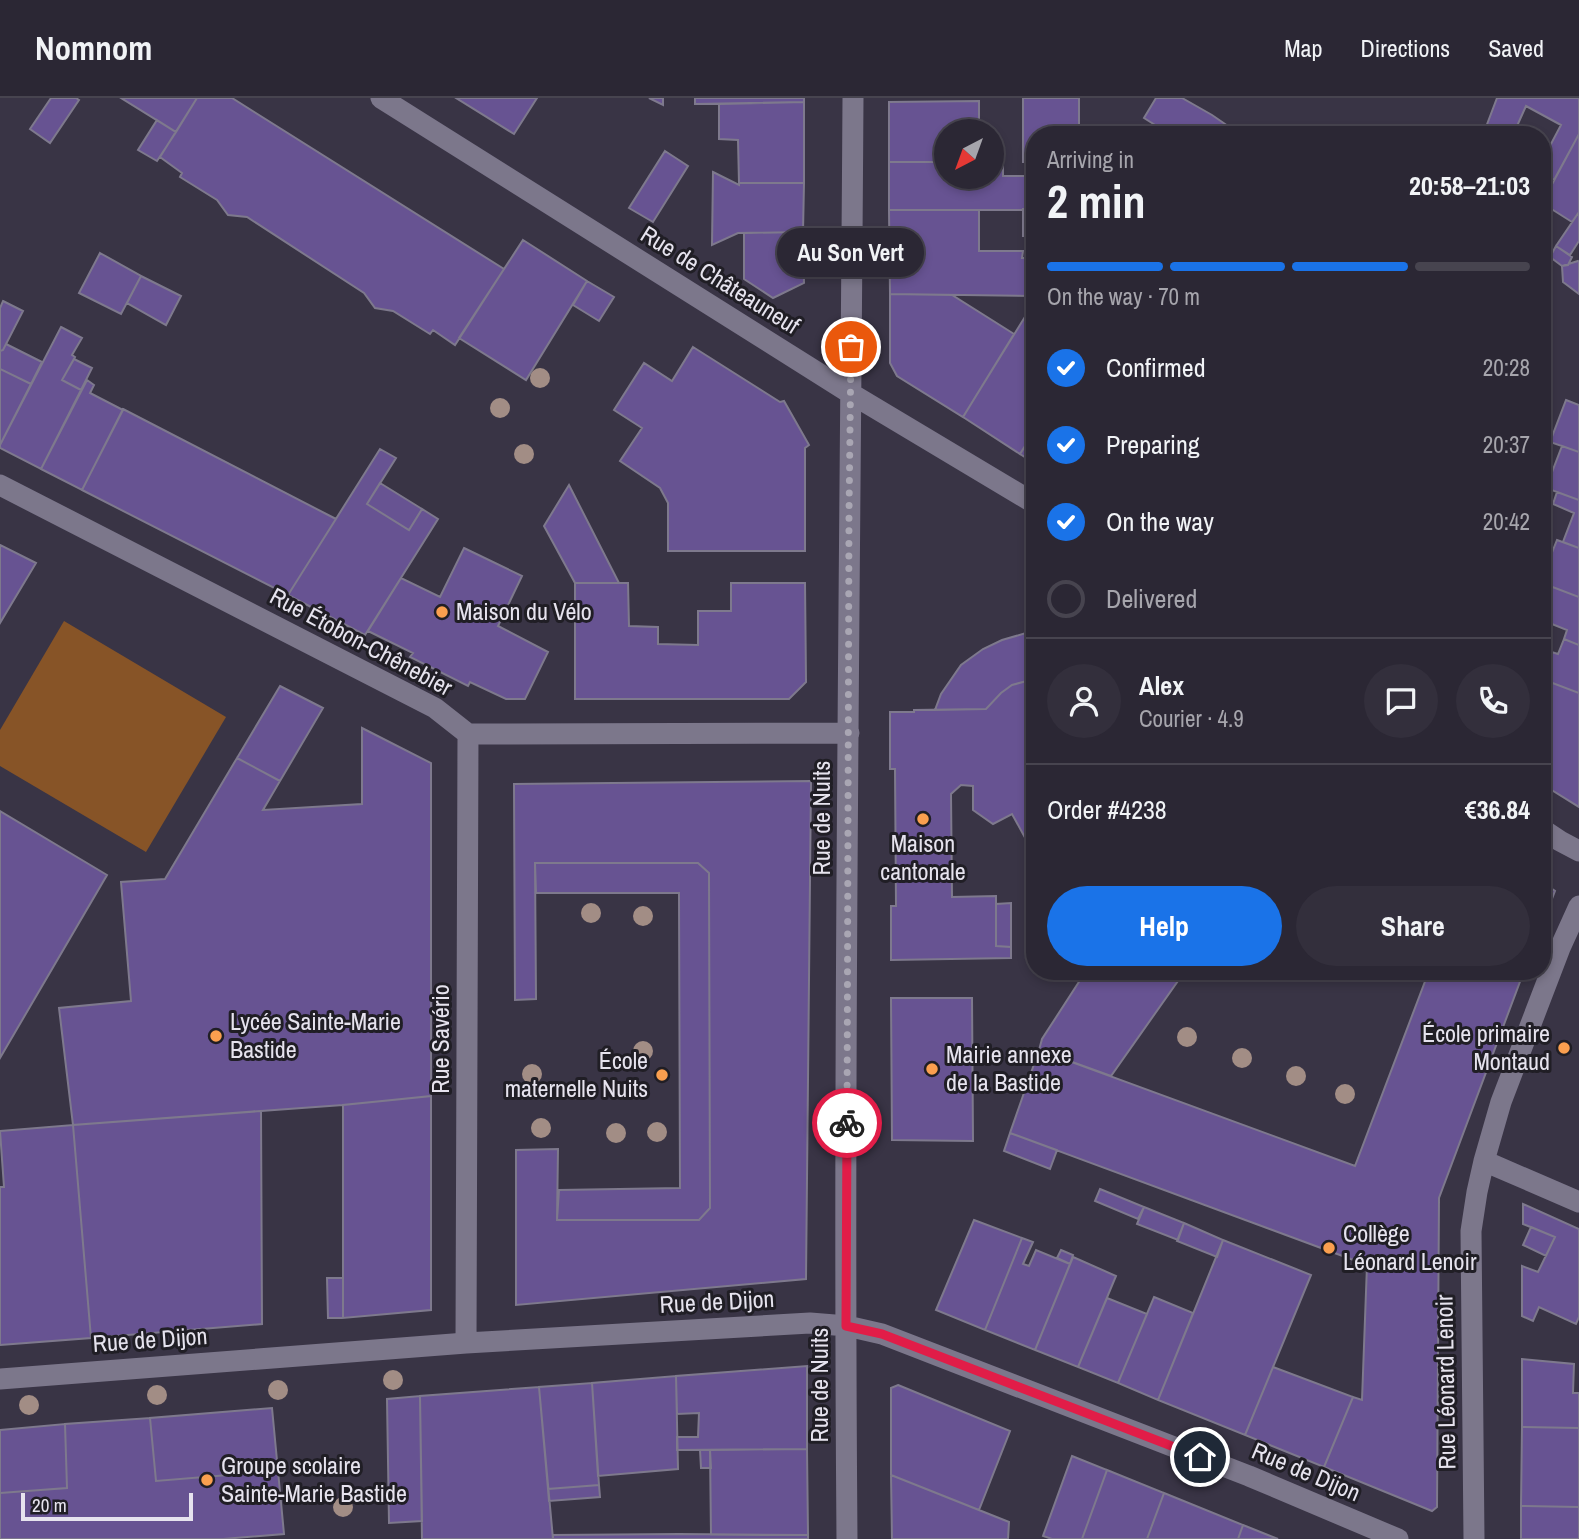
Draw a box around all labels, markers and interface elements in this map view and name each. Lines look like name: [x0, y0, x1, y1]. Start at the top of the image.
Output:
text: Nomnom: [35, 26, 152, 70]
text: Map: [1284, 32, 1322, 64]
text: Directions: [1360, 32, 1450, 64]
text: Saved: [1488, 32, 1544, 64]
north arrow: [934, 119, 1004, 189]
map controls: [934, 119, 1004, 189]
text: Arriving in: [1047, 144, 1134, 175]
text: 20:58–21:03: [1409, 168, 1530, 203]
text: 2 min: [1047, 170, 1146, 232]
street label: Rue de Châteauneuf: [635, 217, 806, 341]
callout: Au Son Vert: [778, 228, 924, 277]
text: Au Son Vert: [797, 237, 904, 268]
text: On the way · 70 m: [1047, 281, 1200, 312]
pin: [821, 317, 881, 377]
icon: bag: [832, 328, 870, 366]
icon: check: [1047, 349, 1085, 387]
text: Confirmed: [1106, 350, 1206, 385]
text: 20:28: [1483, 352, 1530, 383]
icon: check: [1047, 426, 1085, 464]
text: Preparing: [1106, 427, 1200, 462]
text: 20:37: [1483, 429, 1530, 460]
icon: check: [1047, 503, 1085, 541]
text: On the way: [1106, 504, 1214, 539]
text: 20:42: [1483, 506, 1530, 537]
street label: Rue Étobon-Chênebier: [265, 579, 459, 703]
text: Delivered: [1106, 581, 1197, 616]
place label: Maison du Vélo: [456, 595, 592, 627]
marker: Maison du Vélo: [434, 604, 450, 620]
button: person: [1047, 664, 1121, 738]
button: chat: [1364, 664, 1438, 738]
button: phone: [1456, 664, 1530, 738]
text: Alex: [1139, 668, 1184, 703]
text: Courier · 4.9: [1139, 703, 1244, 734]
street label: Rue de Nuits: [805, 761, 837, 875]
text: Order #4238: [1047, 792, 1167, 827]
text: €36.84: [1465, 792, 1530, 827]
marker: Maison cantonale: [915, 811, 931, 827]
place label: Maison cantonale: [880, 827, 966, 887]
button: Help: [1047, 886, 1282, 966]
button: Share: [1296, 886, 1530, 966]
street label: Rue Savério: [424, 984, 456, 1094]
place label: Lycée Sainte-Marie Bastide: [230, 1005, 401, 1065]
place label: École primaire Montaud: [1422, 1017, 1550, 1077]
marker: Lycée Sainte-Marie Bastide: [208, 1028, 224, 1044]
place label: Mairie annexe de la Bastide: [946, 1038, 1072, 1098]
marker: École primaire Montaud: [1556, 1040, 1572, 1056]
place label: École maternelle Nuits: [505, 1044, 648, 1104]
marker: Mairie annexe de la Bastide: [924, 1061, 940, 1077]
marker: École maternelle Nuits: [654, 1067, 670, 1083]
courier: [812, 1088, 882, 1158]
icon: bike: [828, 1104, 866, 1142]
place label: Collège Léonard Lenoir: [1343, 1217, 1477, 1277]
marker: Collège Léonard Lenoir: [1321, 1240, 1337, 1256]
street label: Rue de Dijon: [659, 1282, 775, 1320]
street label: Rue Léonard Lenoir: [1427, 1294, 1463, 1470]
street label: Rue de Dijon: [92, 1319, 208, 1359]
street label: Rue de Nuits: [803, 1328, 835, 1442]
pin: [1170, 1427, 1230, 1487]
street label: Rue de Dijon: [1247, 1434, 1366, 1508]
icon: home: [1181, 1438, 1219, 1476]
place label: Groupe scolaire Sainte-Marie Bastide: [221, 1449, 407, 1509]
marker: Groupe scolaire Sainte-Marie Bastide: [199, 1472, 215, 1488]
scale bar: [21, 1490, 192, 1522]
text: 20 m: [32, 1492, 67, 1518]

